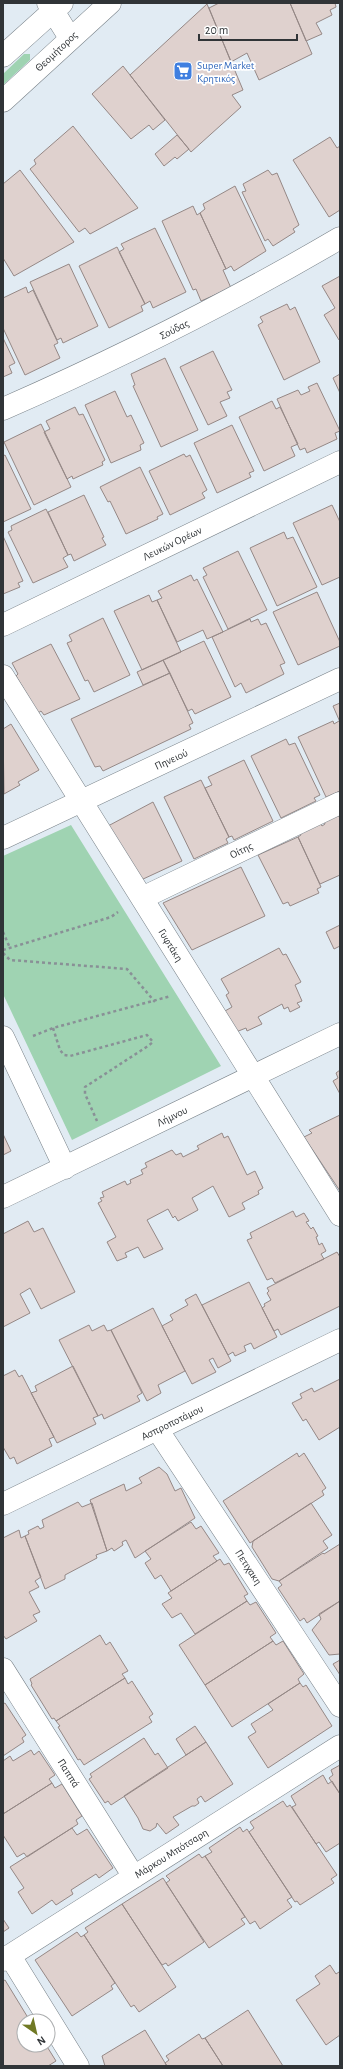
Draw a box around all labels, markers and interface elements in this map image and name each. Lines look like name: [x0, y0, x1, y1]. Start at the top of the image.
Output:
scale bar: [199, 16, 297, 42]
text: 20 m: [205, 24, 228, 36]
street label: Θεομήτορος: [33, 29, 79, 73]
supermarket icon: Super Market Κρητικός: [172, 60, 194, 82]
place label: Super Market Κρητικός: [197, 60, 255, 84]
street label: Σούδας: [158, 317, 191, 341]
street label: Λευκών Ορέων: [141, 524, 204, 562]
street label: Πηνειού: [153, 747, 190, 772]
street label: Οίτης: [228, 840, 254, 861]
street label: Γυφτάκη: [156, 927, 185, 964]
street label: Λήμνου: [155, 1104, 189, 1129]
street label: Ασπροποτάμου: [139, 1403, 205, 1442]
street label: Πετιχακη: [233, 1548, 264, 1587]
street label: Παππά: [56, 1757, 82, 1790]
street label: Μάρκου Μπότσαρη: [133, 1826, 210, 1880]
north arrow: [16, 2013, 56, 2053]
text: N: [35, 2034, 48, 2048]

